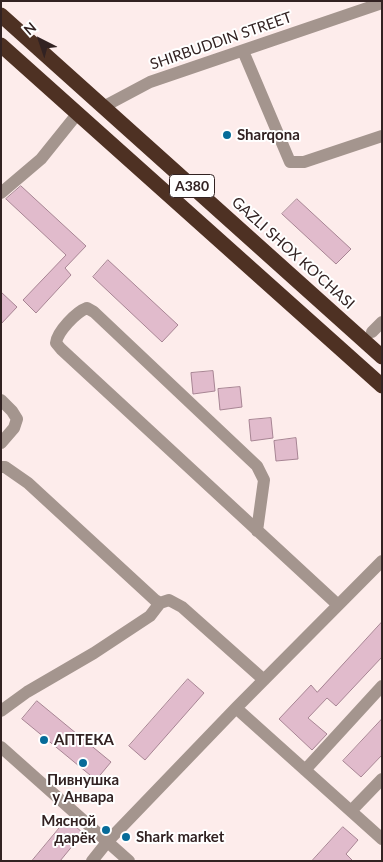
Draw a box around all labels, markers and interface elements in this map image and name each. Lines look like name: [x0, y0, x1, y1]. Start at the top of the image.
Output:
street label: SHIRBUDDIN STREET: [148, 8, 294, 74]
north arrow: [15, 15, 65, 65]
text: N: [20, 18, 39, 38]
place label: Sharqona: [237, 126, 300, 144]
marker: Sharqona: [221, 129, 233, 141]
road number: A380: [170, 175, 214, 198]
street label: GAZLI SHOX KO'CHASI: [228, 193, 358, 313]
place label: АПТЕКА: [54, 731, 114, 749]
marker: АПТЕКА: [38, 734, 50, 746]
marker: Пивнушка у Анвара: [77, 757, 89, 769]
place label: Пивнушка у Анвара: [47, 771, 119, 806]
place label: Мясной дарёк: [41, 812, 96, 847]
marker: Мясной дарёк: [100, 824, 112, 836]
place label: Shark market: [136, 828, 224, 846]
marker: Shark market: [120, 831, 132, 843]

